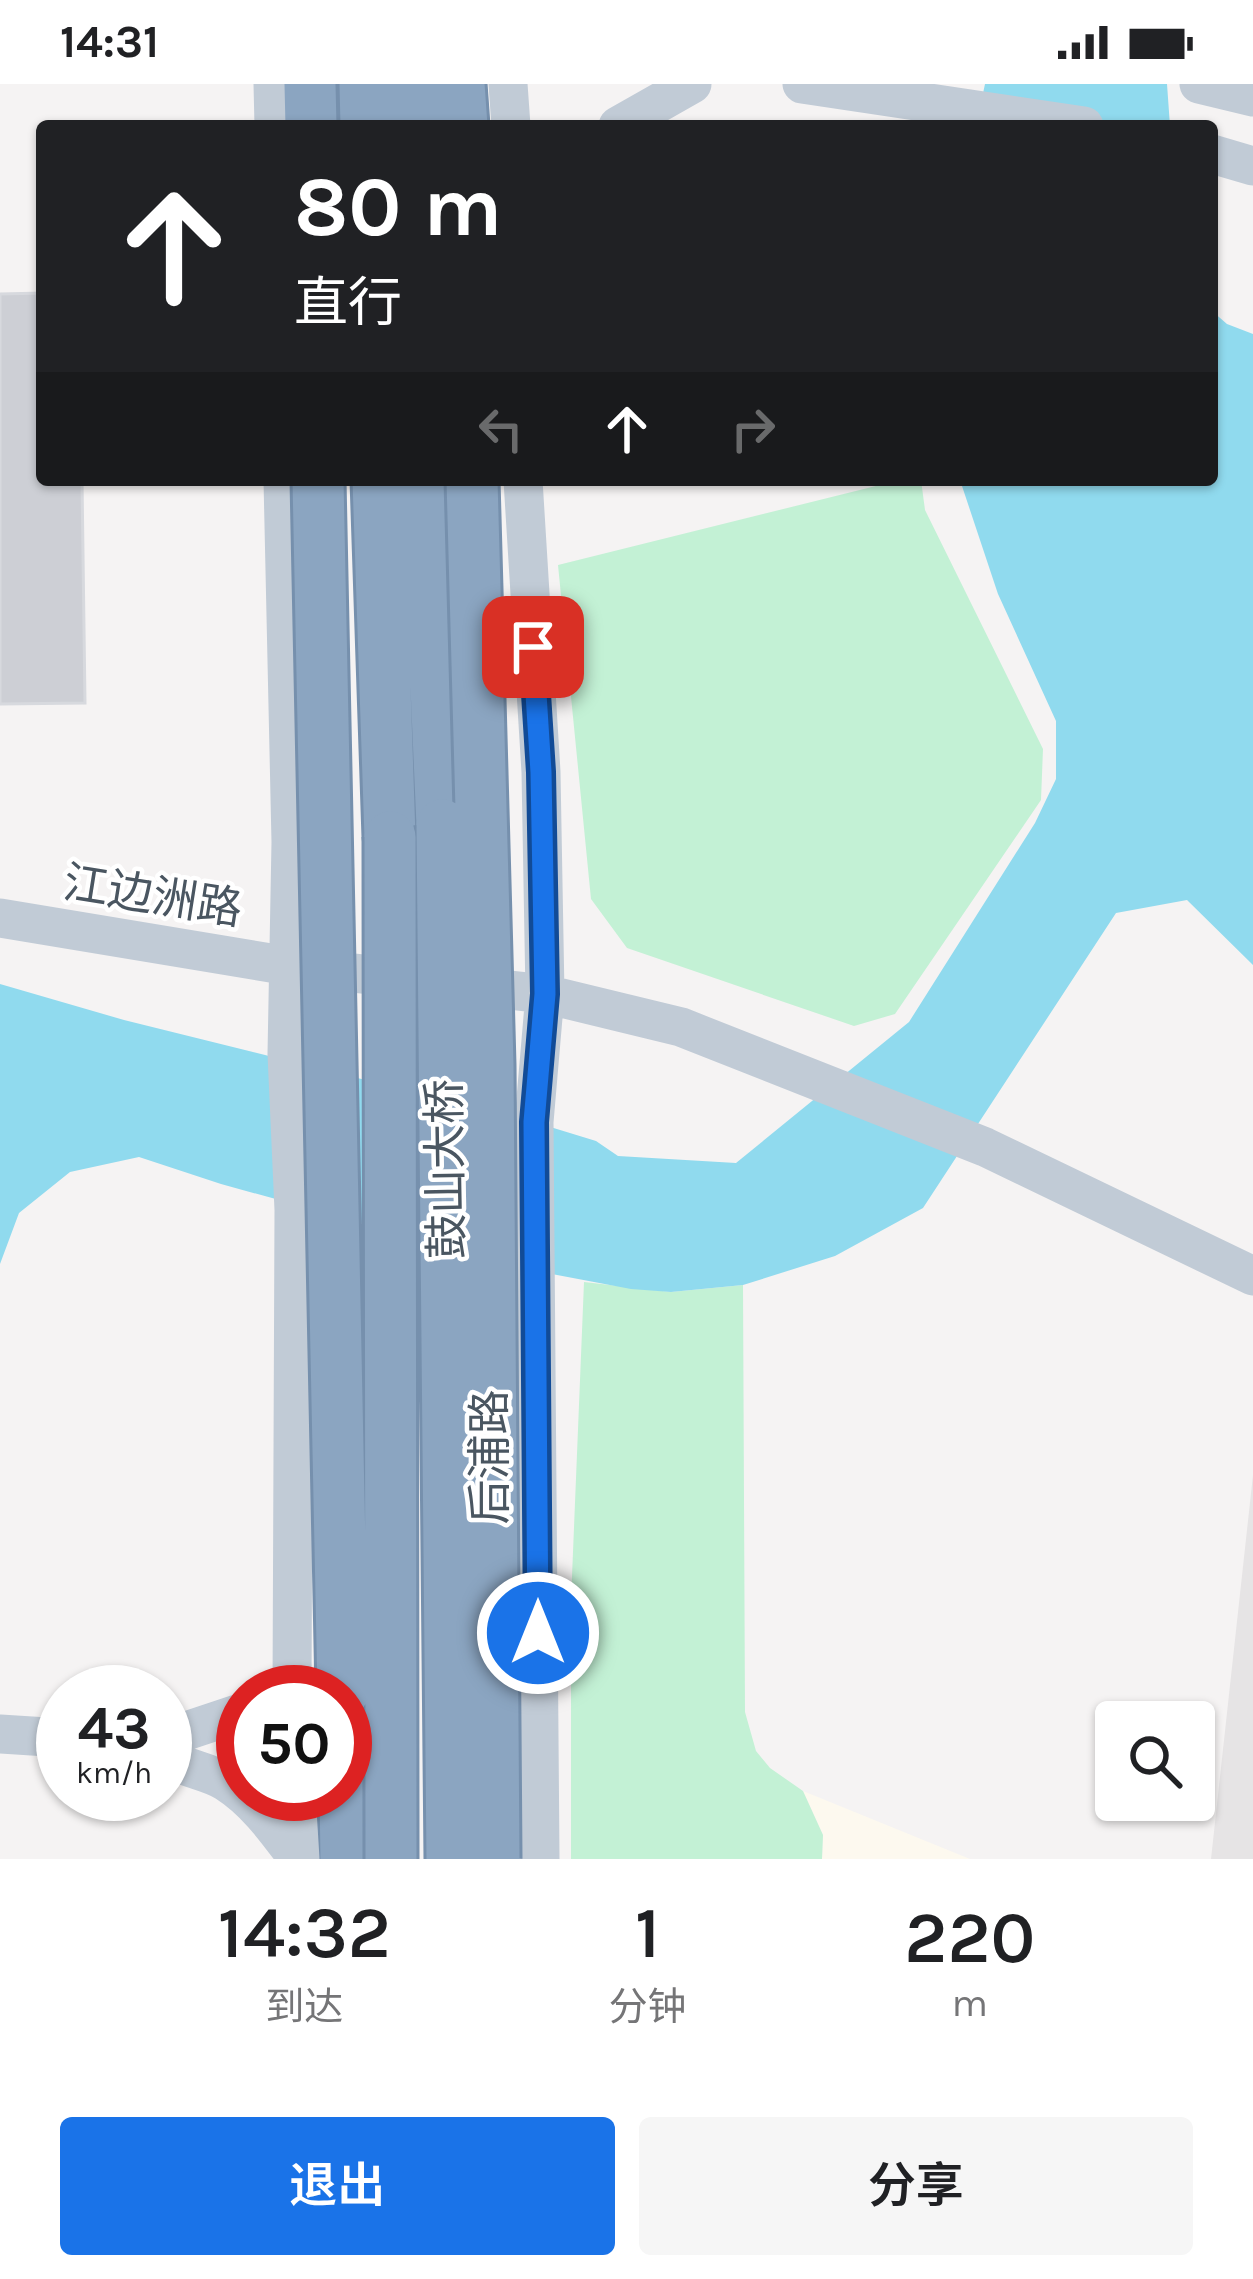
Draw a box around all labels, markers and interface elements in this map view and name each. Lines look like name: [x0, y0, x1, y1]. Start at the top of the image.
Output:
text: 14:31: [60, 16, 159, 68]
text: 80 m: [294, 158, 502, 256]
icon: ahead: [96, 168, 252, 324]
text: 直行: [294, 271, 402, 335]
icon: left: [468, 396, 534, 462]
icon: ahead: [594, 396, 660, 462]
icon: right: [720, 396, 786, 462]
pin: [482, 596, 584, 698]
icon: arrive: [500, 614, 566, 680]
street label: 江边洲路: [60, 856, 246, 936]
street label: 鼓山大桥: [418, 1079, 474, 1259]
street label: 后浦路: [464, 1389, 516, 1525]
position arrow: [475, 1570, 601, 1696]
speed limit sign: 50: [216, 1665, 372, 1821]
text: 43: [77, 1693, 151, 1763]
map controls: [1095, 1701, 1215, 1821]
button: search: [1095, 1701, 1215, 1821]
text: km/h: [76, 1755, 152, 1791]
text: 14:32: [218, 1891, 391, 1975]
text: 1: [635, 1891, 660, 1975]
text: 220: [904, 1896, 1035, 1980]
text: m: [952, 1980, 988, 2026]
text: 到达: [265, 1984, 343, 2030]
text: 分钟: [609, 1984, 687, 2030]
button: 退出: [60, 2117, 615, 2255]
button: 分享: [639, 2117, 1193, 2255]

